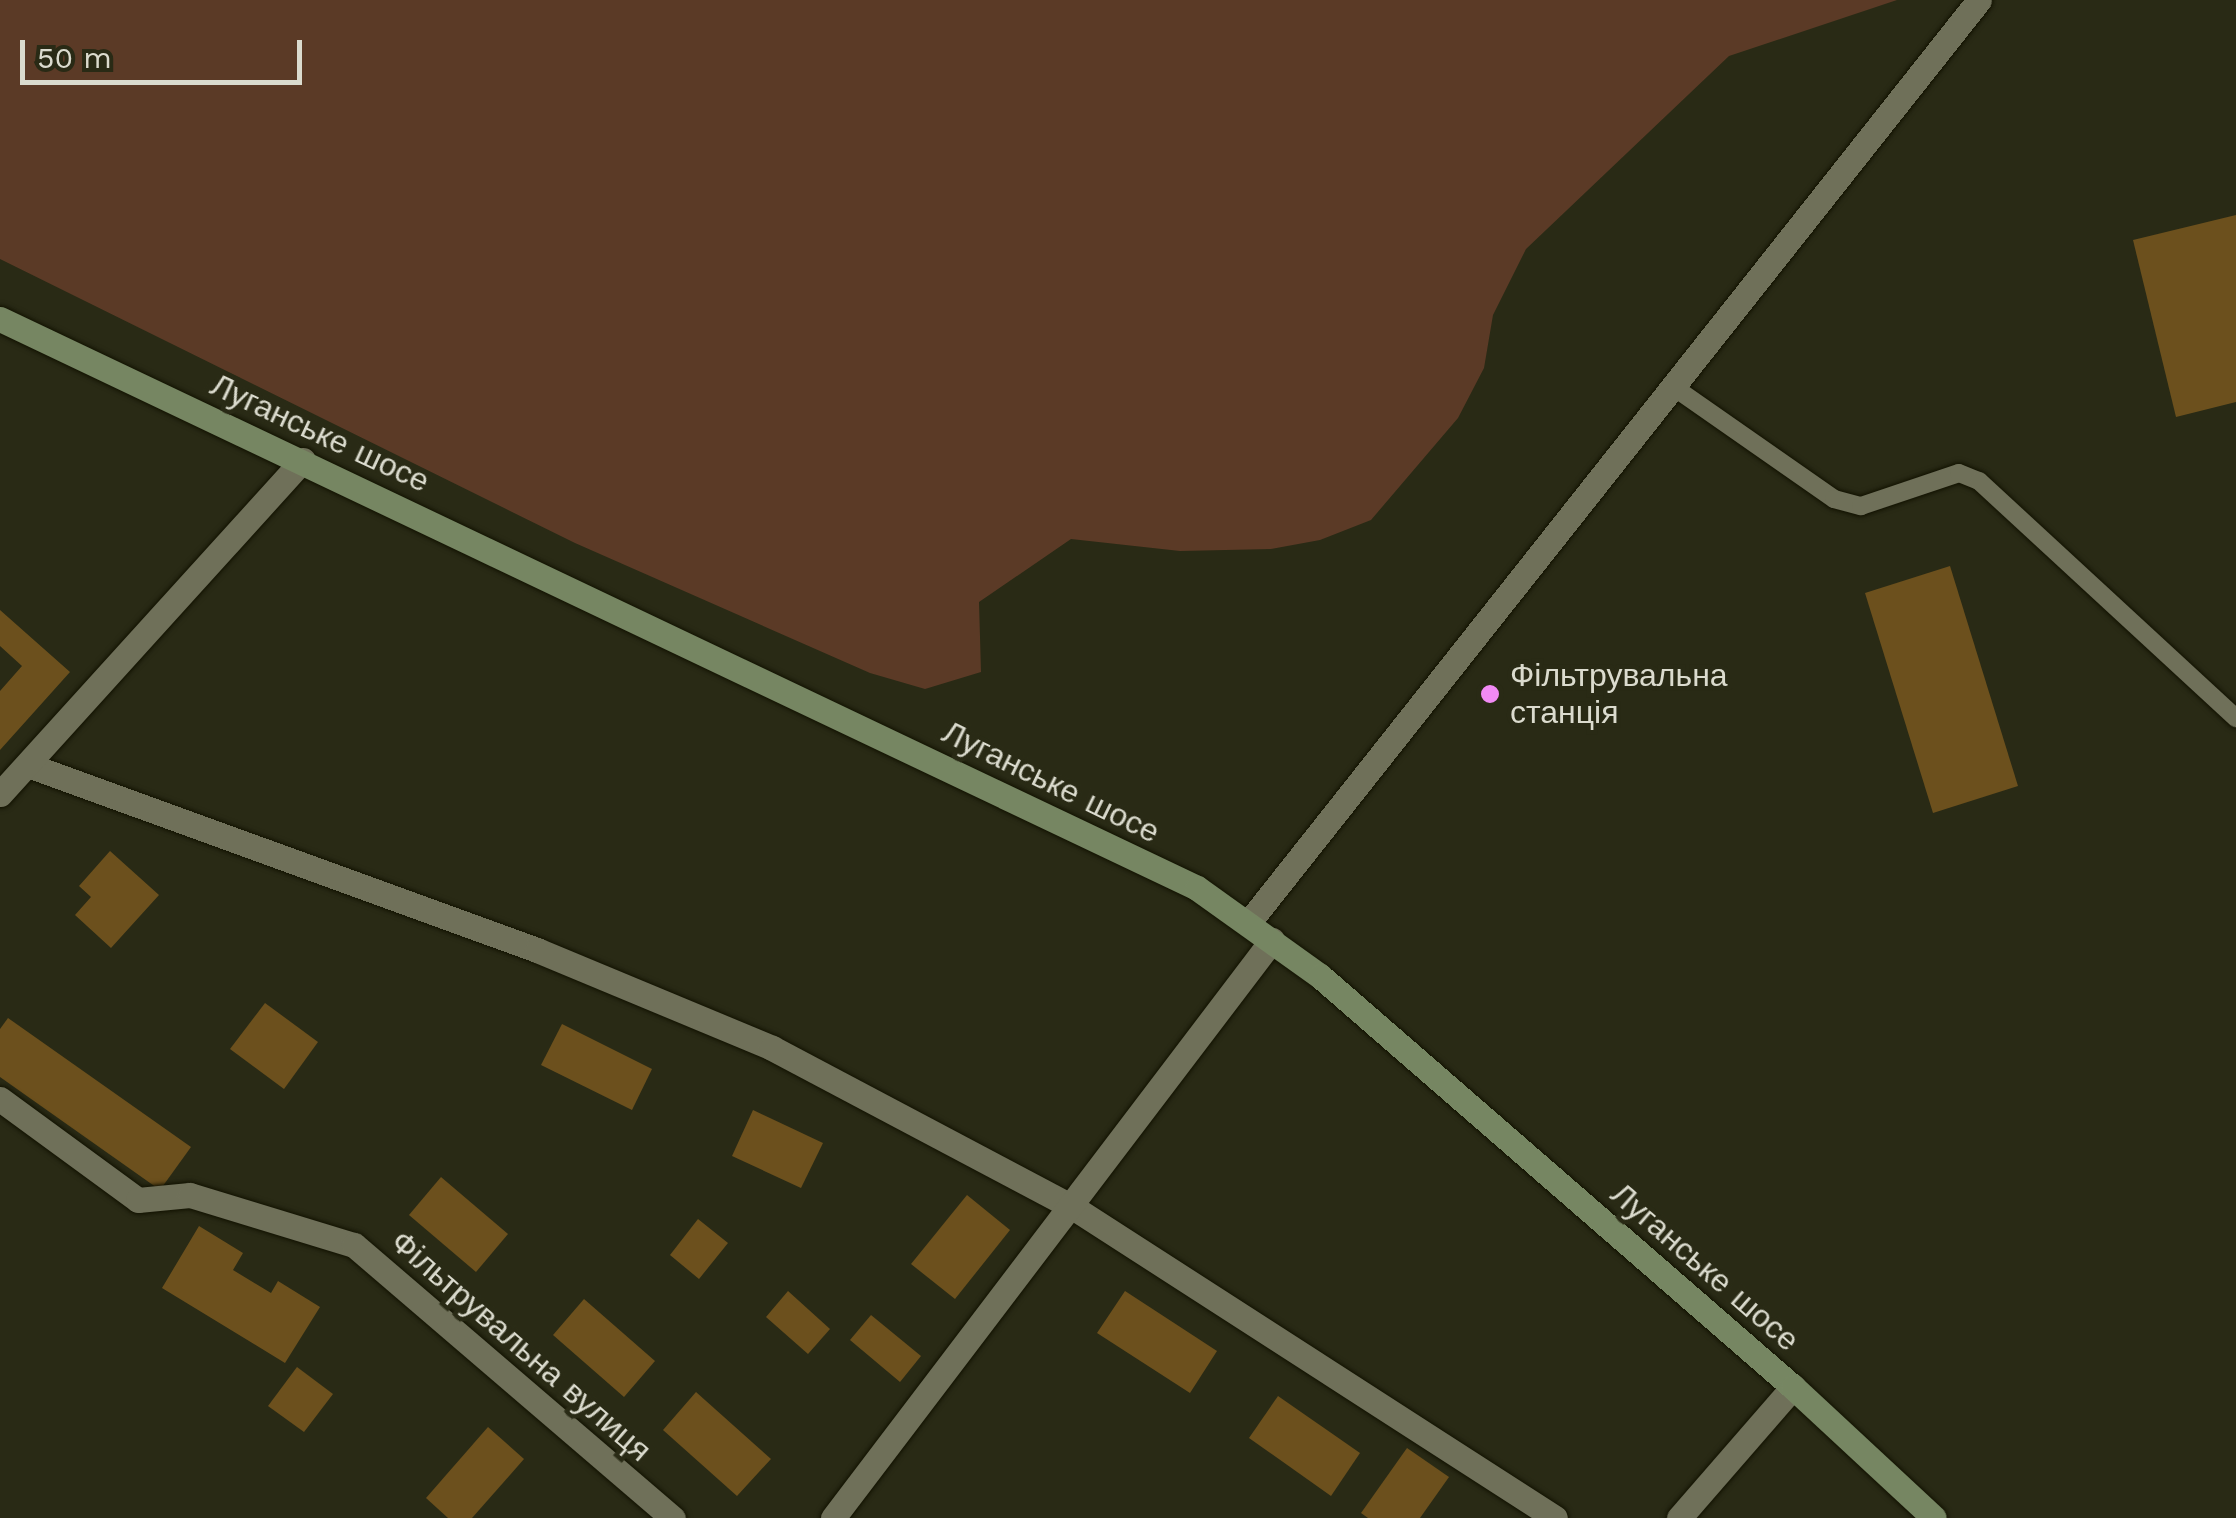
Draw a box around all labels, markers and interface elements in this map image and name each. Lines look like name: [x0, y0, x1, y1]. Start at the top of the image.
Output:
scale bar: [25, 20, 308, 82]
text: 50 m: [37, 40, 112, 75]
street label: Луганське шосе: [205, 366, 435, 500]
place label: Фільтрувальна станція: [1510, 657, 1728, 732]
marker: Фільтрувальна станція: [1479, 683, 1501, 705]
street label: Луганське шосе: [936, 713, 1166, 851]
street label: Луганське шосе: [1603, 1175, 1807, 1359]
street label: Фільтрувальна вулиця: [383, 1222, 659, 1470]

